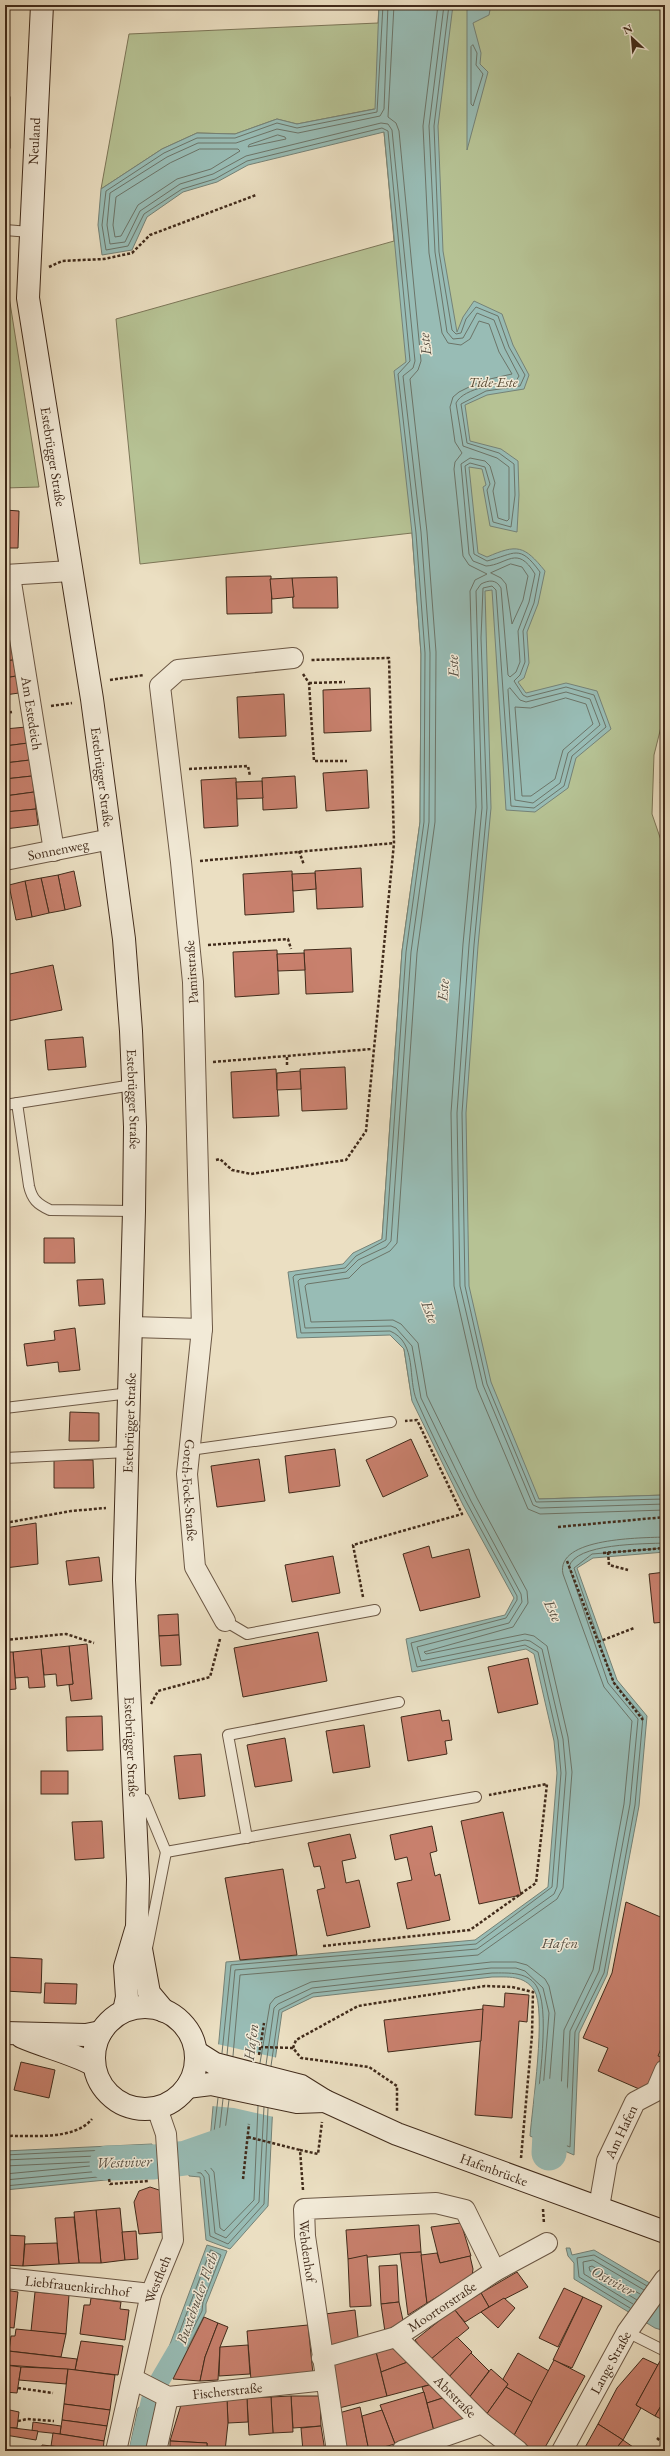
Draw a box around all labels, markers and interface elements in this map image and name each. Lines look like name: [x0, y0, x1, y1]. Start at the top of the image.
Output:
north arrow: [612, 18, 652, 58]
text: N: [621, 21, 635, 37]
street label: Neuland: [24, 116, 44, 165]
water label: Este: [414, 331, 435, 357]
park label: Tide-Este: [468, 373, 518, 391]
street label: Estebrügger Straße: [37, 406, 70, 508]
water label: Este: [443, 654, 462, 678]
street label: Am Estedeich: [17, 674, 47, 751]
street label: Estebrügger Straße: [87, 726, 118, 828]
street label: Sonnenweg: [26, 835, 91, 864]
street label: Pamirstraße: [180, 939, 202, 1004]
water label: Este: [432, 977, 453, 1003]
street label: Estebrügger Straße: [123, 1049, 144, 1150]
water label: Este: [417, 1297, 444, 1326]
street label: Estebrügger Straße: [118, 1372, 140, 1473]
street label: Gorch-Fock-Straße: [178, 1438, 202, 1542]
water label: Este: [540, 1596, 567, 1626]
street label: Estebrügger Straße: [120, 1696, 143, 1798]
water label: Hafen: [541, 1933, 578, 1952]
water label: Hafen: [239, 2023, 262, 2062]
street label: Am Hafen: [600, 2102, 642, 2162]
street label: Hafenbrücke: [458, 2149, 531, 2190]
water label: Westviver: [96, 2151, 153, 2172]
street label: Wehdenhof: [295, 2219, 321, 2285]
water label: Buxtehuder Fleth: [171, 2249, 222, 2347]
street label: Westfleth: [140, 2252, 175, 2305]
water label: Ostviver: [588, 2261, 639, 2300]
street label: Liebfrauenkirchhof: [24, 2271, 133, 2301]
street label: Moortorstraße: [404, 2277, 480, 2336]
street label: Lange Straße: [586, 2327, 635, 2397]
street label: Abtstraße: [430, 2371, 481, 2422]
street label: Fischerstraße: [192, 2378, 264, 2403]

